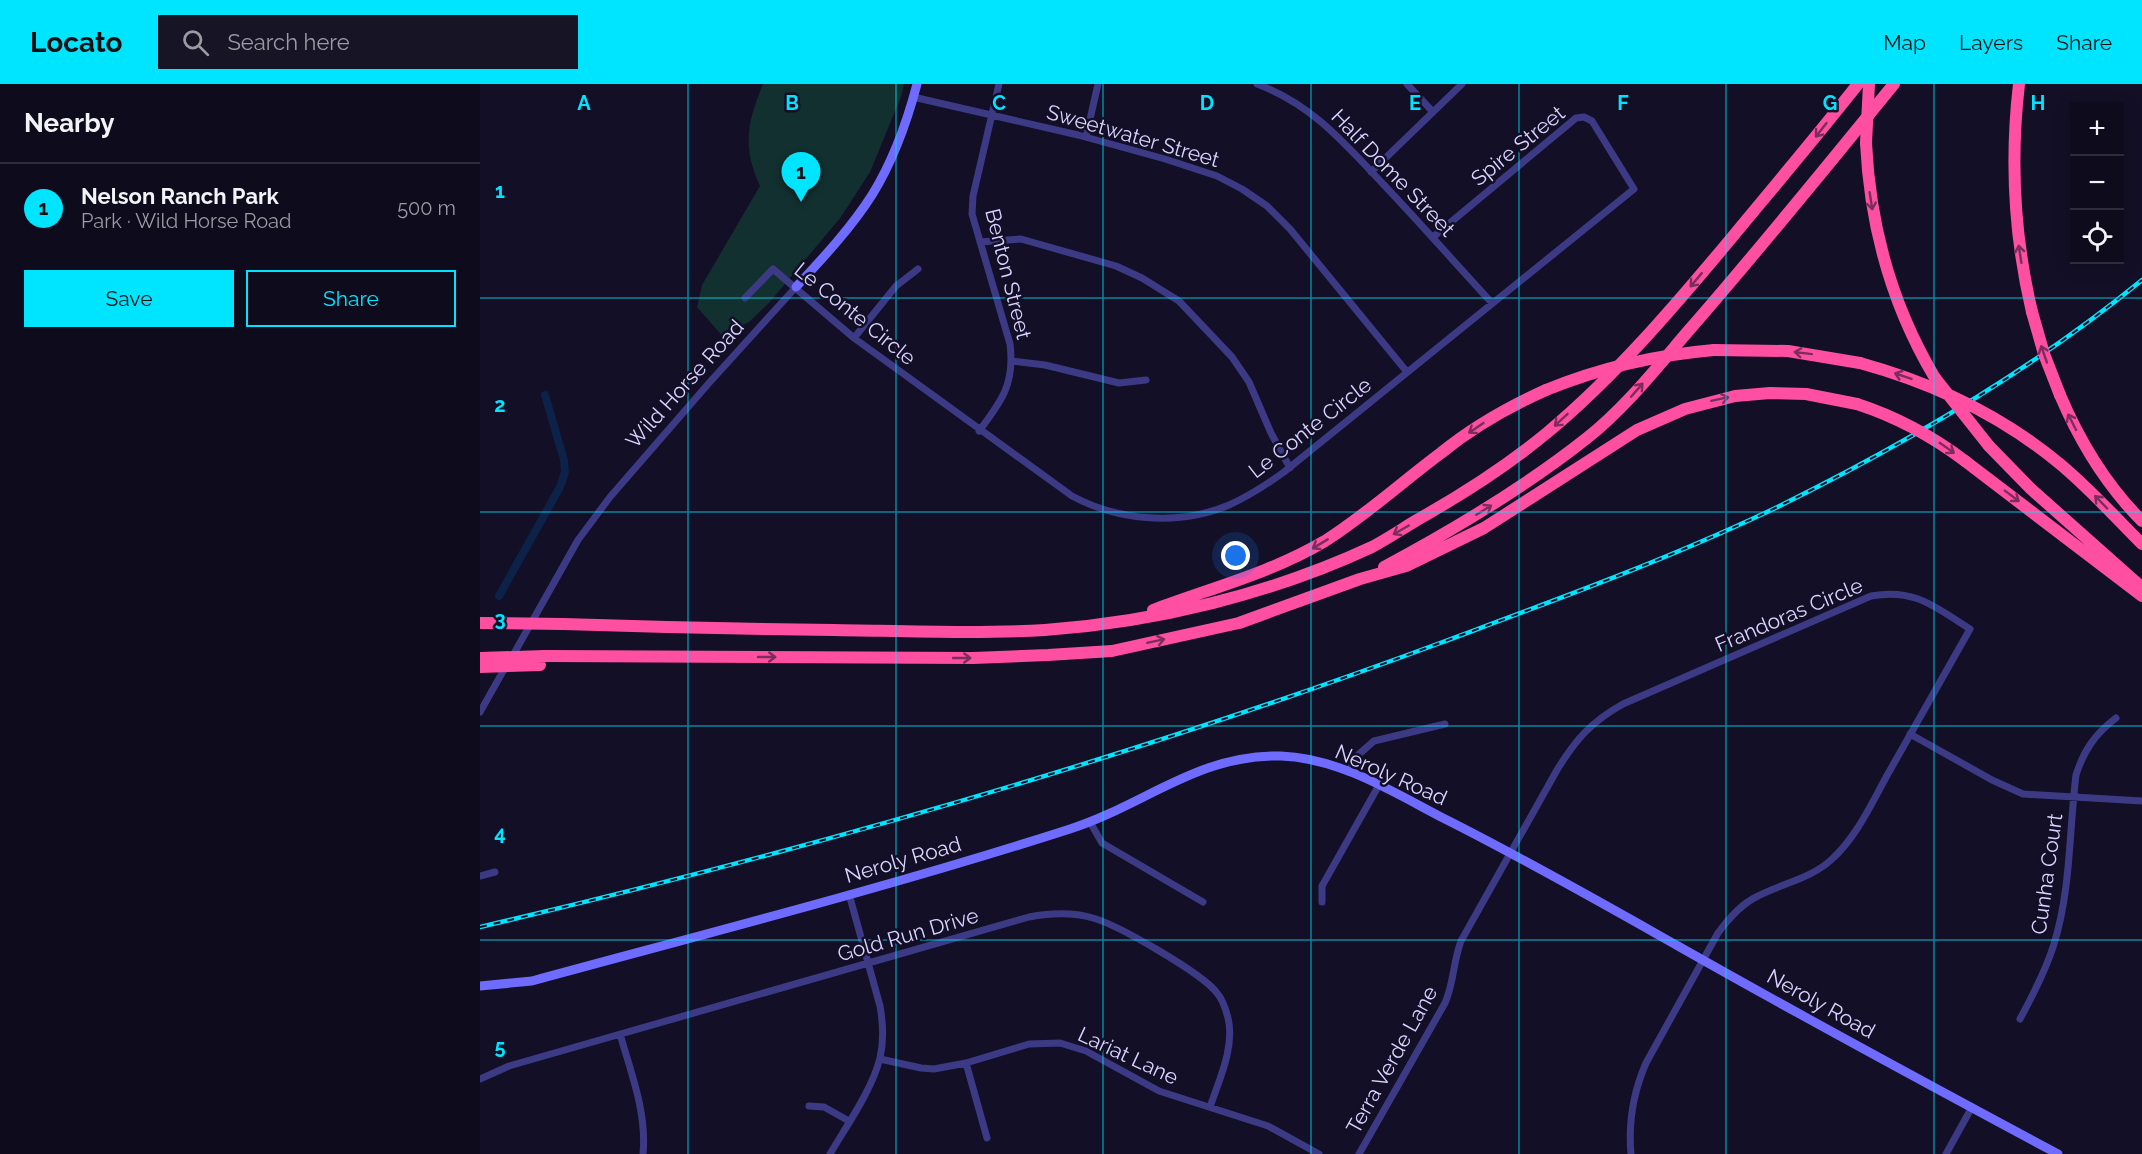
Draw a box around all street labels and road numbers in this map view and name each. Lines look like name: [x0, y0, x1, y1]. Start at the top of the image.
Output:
street label: Sweetwater Street: [1044, 99, 1222, 172]
street label: Spire Street: [1466, 100, 1570, 191]
street label: Half Dome Street: [1326, 104, 1460, 241]
street label: Benton Street: [980, 206, 1037, 342]
street label: Le Conte Circle: [790, 257, 921, 370]
street label: Wild Horse Road: [620, 314, 749, 453]
street label: Le Conte Circle: [1243, 372, 1376, 483]
street label: Frandoras Circle: [1711, 572, 1866, 657]
street label: Neroly Road: [1331, 739, 1451, 810]
street label: Cunha Court: [2026, 812, 2067, 936]
street label: Neroly Road: [842, 831, 964, 888]
street label: Gold Run Drive: [835, 902, 981, 967]
street label: Neroly Road: [1763, 964, 1880, 1044]
street label: Terra Verde Lane: [1341, 982, 1442, 1138]
street label: Lariat Lane: [1074, 1021, 1182, 1090]

